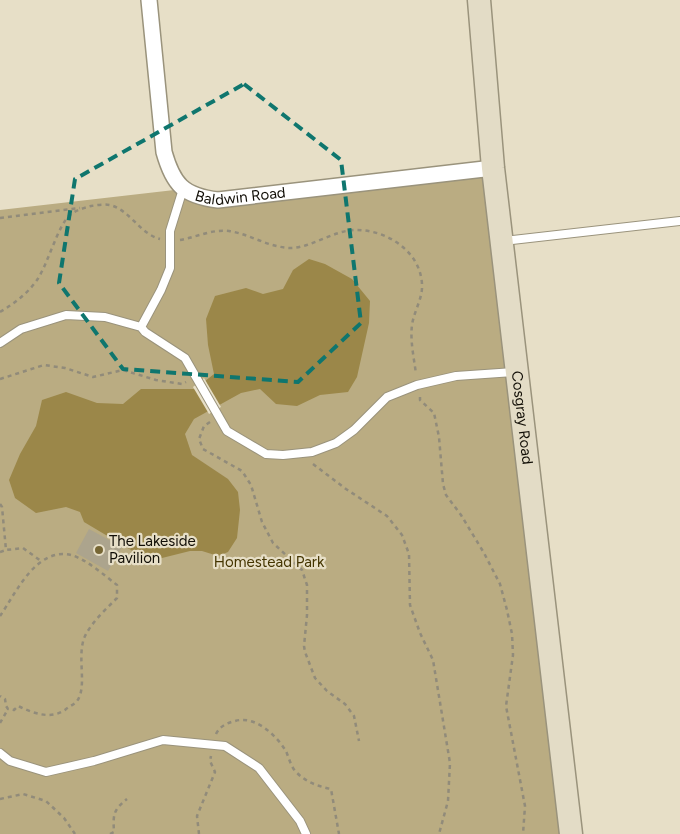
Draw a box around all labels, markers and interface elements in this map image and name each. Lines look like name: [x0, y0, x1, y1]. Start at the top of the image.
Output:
street label: Baldwin Road: [193, 183, 286, 209]
street label: Cosgray Road: [508, 370, 537, 466]
place label: The Lakeside Pavilion: [109, 532, 196, 567]
marker: The Lakeside Pavilion: [93, 544, 105, 556]
park label: Homestead Park: [214, 553, 325, 571]

